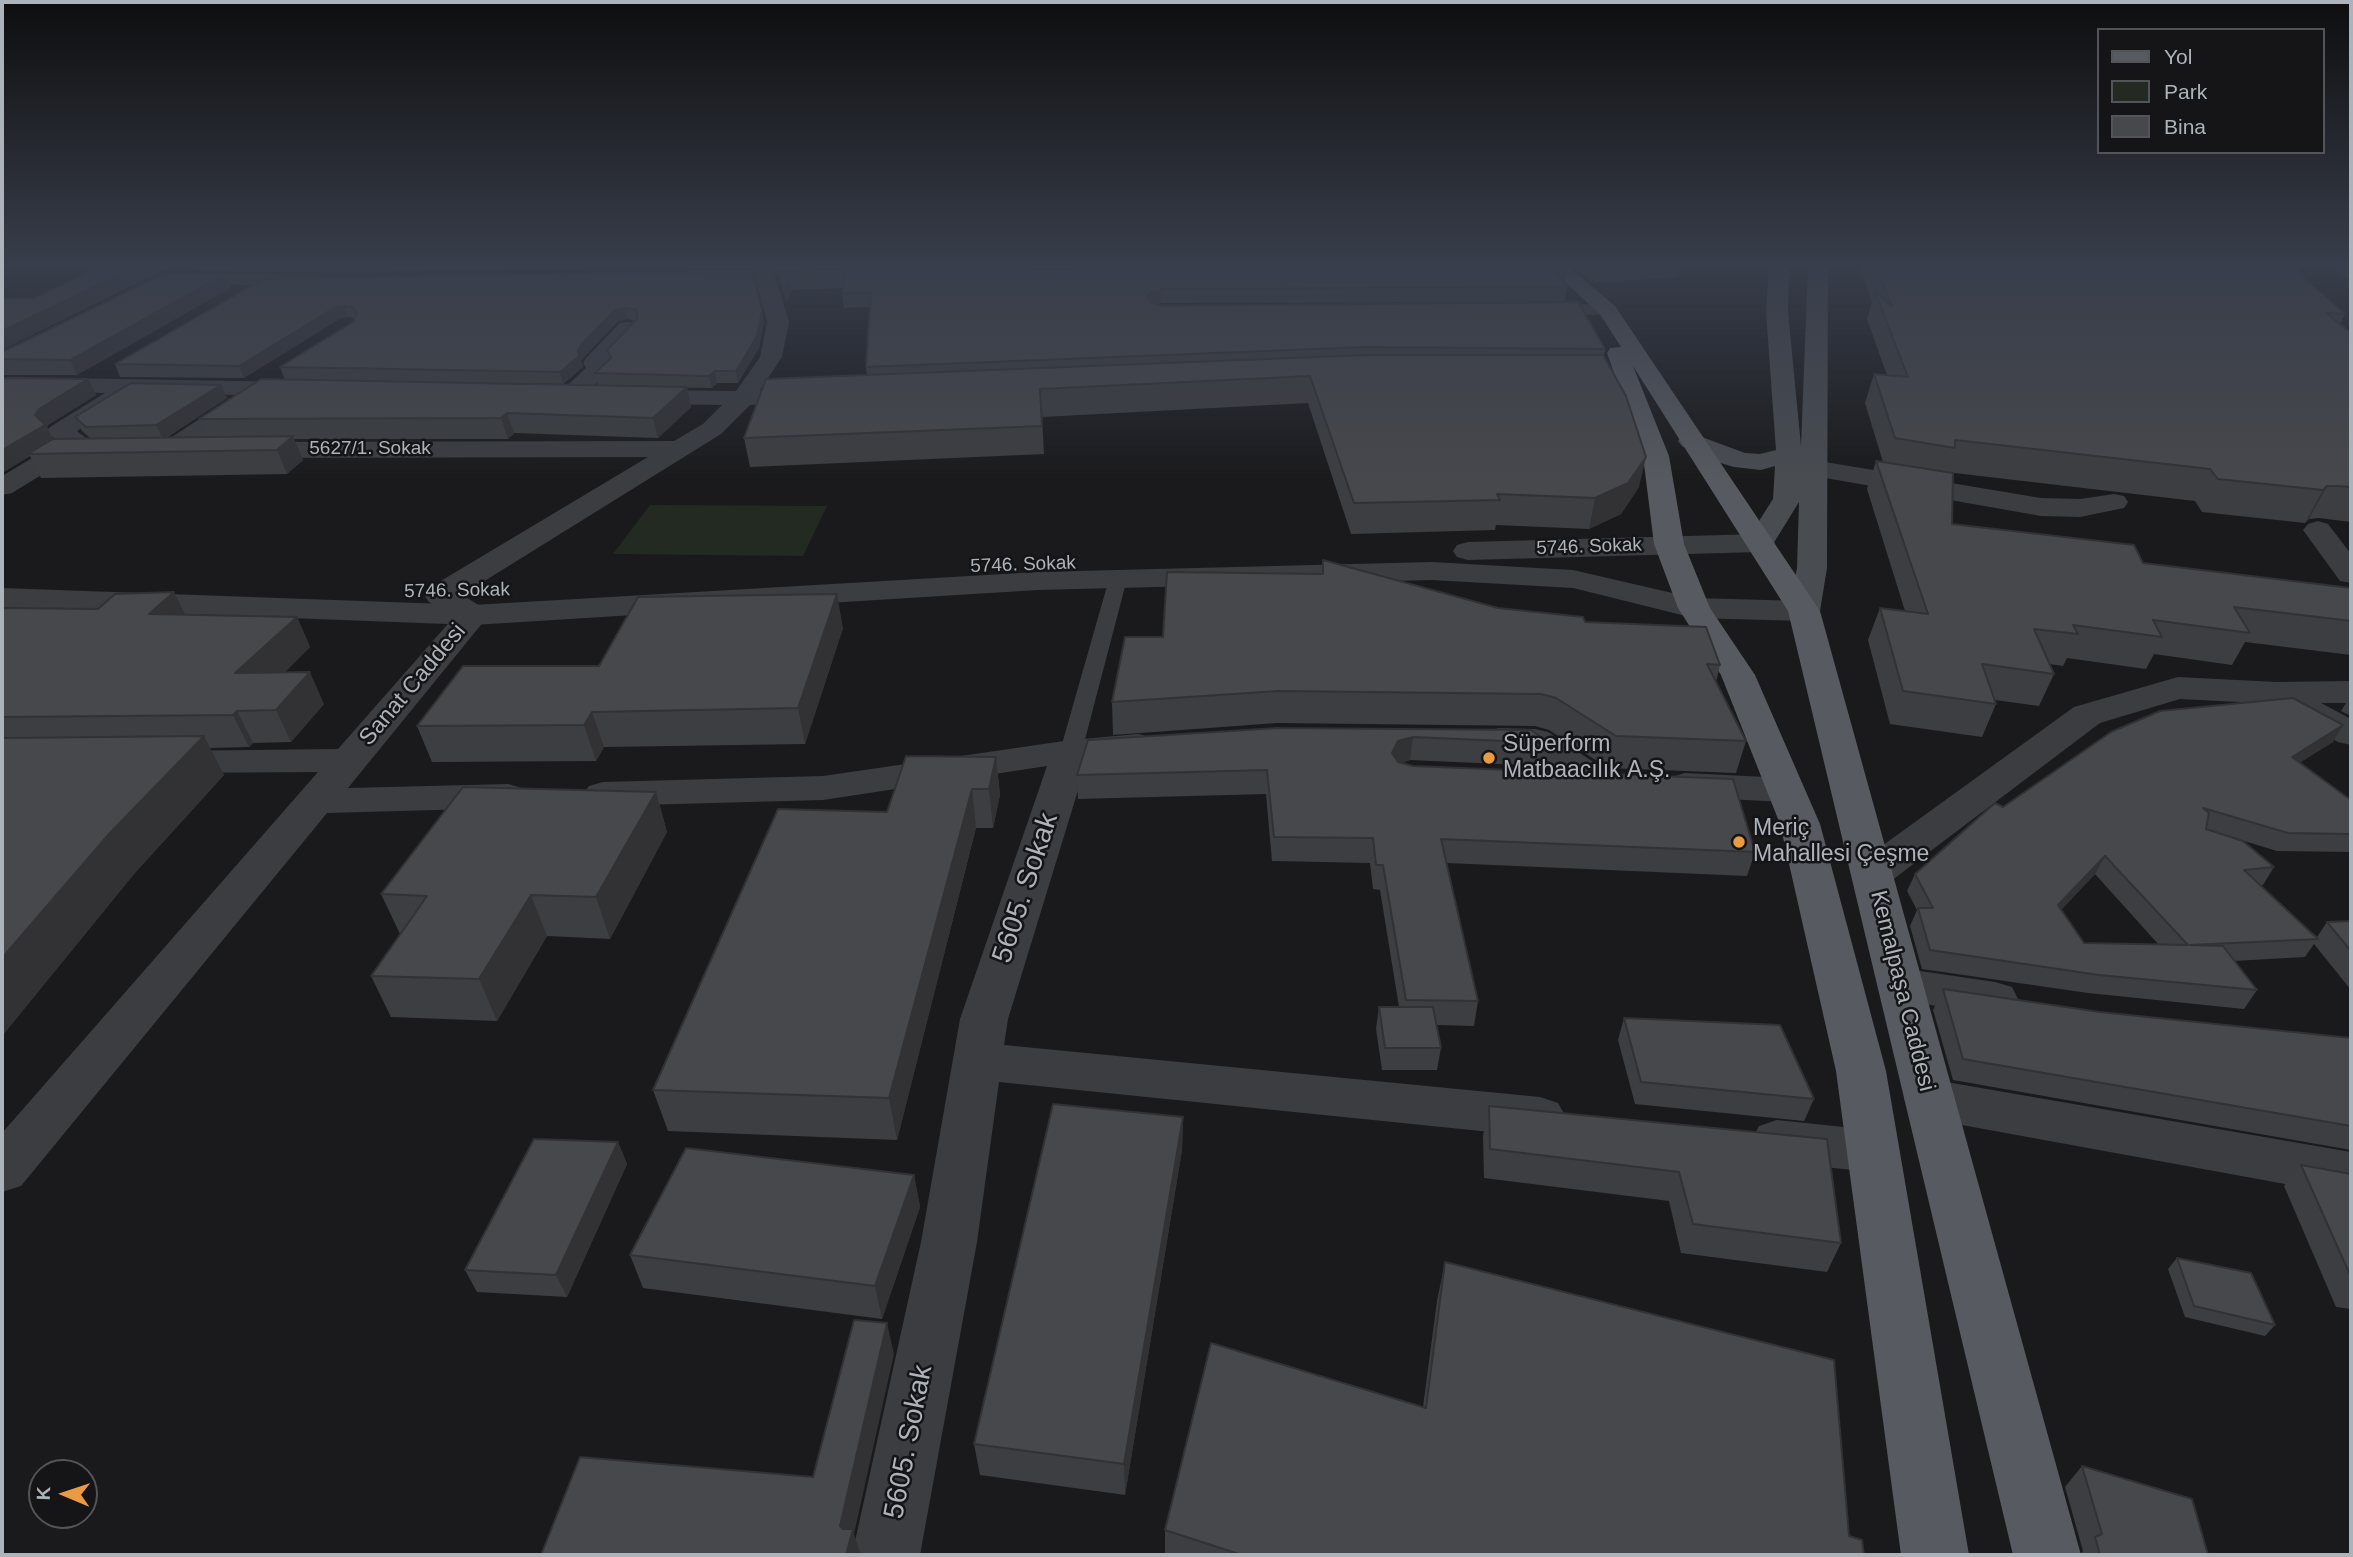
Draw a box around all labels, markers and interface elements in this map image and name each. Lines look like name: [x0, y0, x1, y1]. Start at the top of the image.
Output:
legend: [2098, 28, 2325, 154]
text: Yol: [2164, 45, 2192, 68]
text: Park: [2164, 80, 2207, 103]
text: Bina: [2164, 115, 2206, 138]
street label: 5627/1. Sokak: [309, 438, 431, 460]
street label: 5746. Sokak: [1536, 534, 1642, 560]
street label: 5746. Sokak: [970, 552, 1076, 578]
street label: 5746. Sokak: [404, 579, 510, 603]
street label: Sanat Caddesi: [354, 618, 472, 752]
place label: Süperform Matbaacılık A.Ş.: [1503, 731, 1670, 785]
marker: Süperform Matbaacılık A.Ş.: [1481, 750, 1497, 766]
street label: 5605. Sokak: [986, 809, 1066, 967]
place label: Meriç Mahallesi Çeşme: [1753, 815, 1929, 869]
marker: Meriç Mahallesi Çeşme: [1731, 834, 1747, 850]
street label: Kemalpaşa Caddesi: [1864, 888, 1940, 1094]
street label: 5605. Sokak: [878, 1362, 940, 1522]
north arrow: [28, 1459, 98, 1529]
text: K: [33, 1486, 54, 1501]

